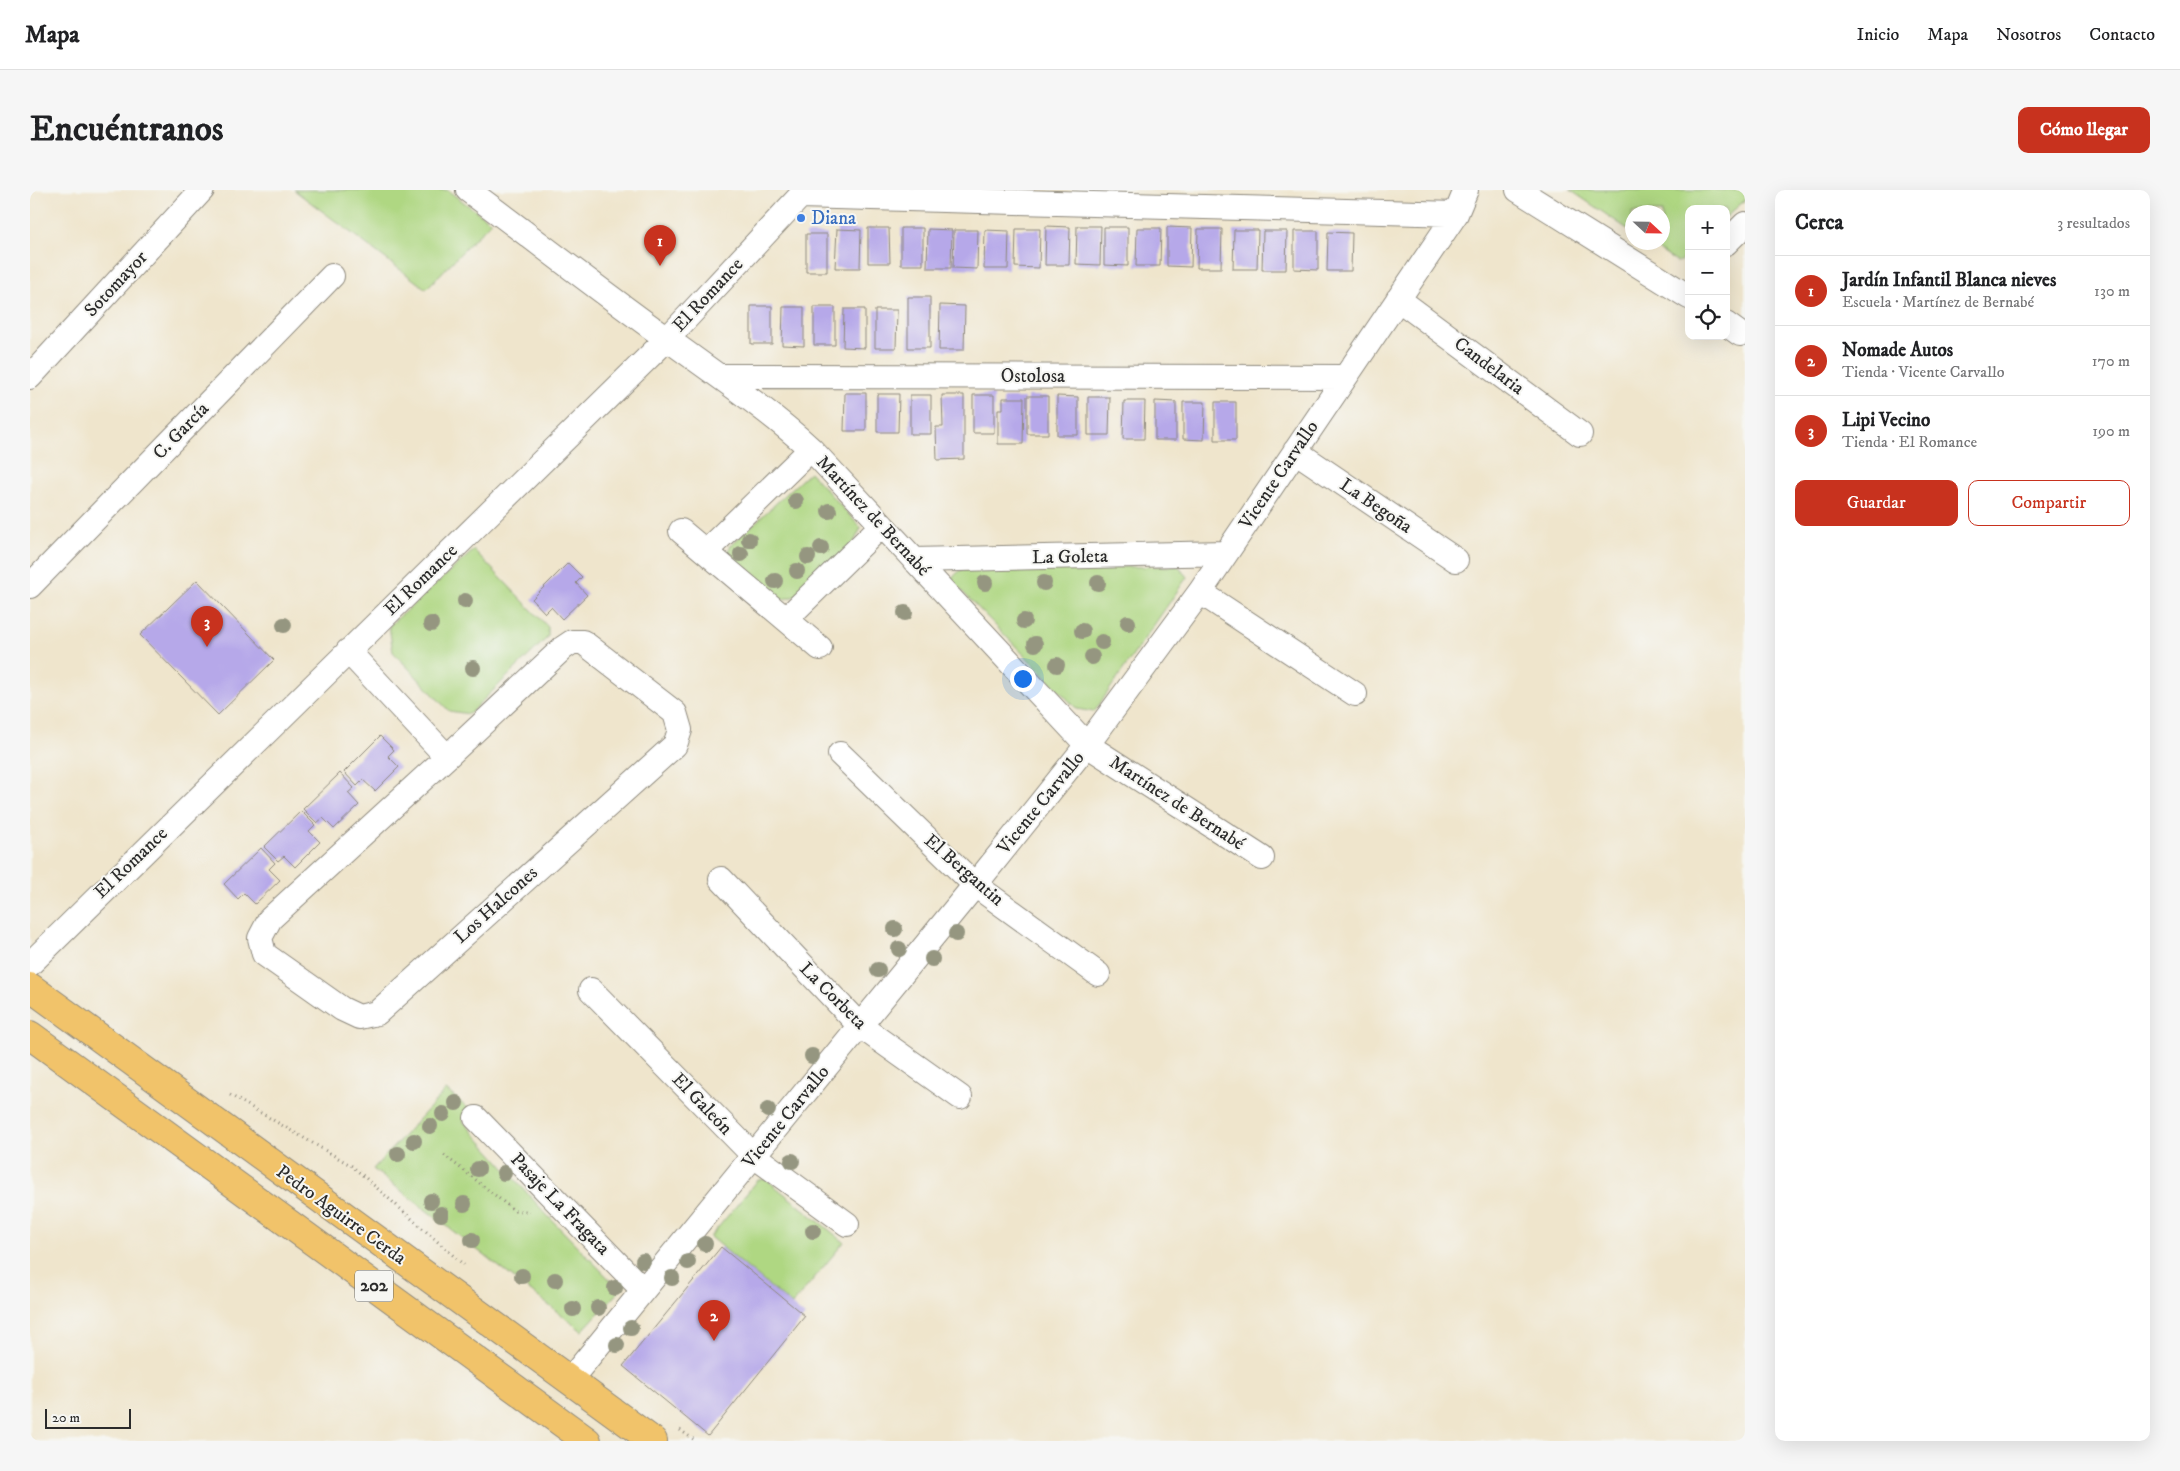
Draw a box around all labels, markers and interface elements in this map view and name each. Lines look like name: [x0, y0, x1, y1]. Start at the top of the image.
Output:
text: Mapa: [25, 20, 79, 50]
text: Inicio: [1857, 24, 1899, 46]
text: Mapa: [1927, 24, 1968, 46]
text: Nosotros: [1996, 24, 2061, 46]
text: Contacto: [2089, 24, 2155, 46]
button: Cómo llegar: [2018, 107, 2150, 153]
text: Encuéntranos: [30, 108, 224, 152]
north arrow: [1625, 205, 1670, 250]
map controls: [1685, 205, 1730, 340]
button: +: [1685, 205, 1730, 250]
place label: Diana: [811, 207, 856, 230]
text: Cerca: [1795, 210, 1843, 236]
marker: Diana: [795, 212, 807, 224]
text: 3 resultados: [2057, 213, 2130, 233]
pin: 1: [644, 225, 676, 266]
street label: Sotomayor: [80, 246, 152, 322]
button: −: [1685, 250, 1730, 295]
street label: El Romance: [668, 253, 748, 337]
text: Jardín Infantil Blanca nieves: [1842, 269, 2056, 292]
text: 1: [1808, 281, 1814, 301]
text: 130 m: [2094, 281, 2130, 301]
text: Escuela · Martínez de Bernabé: [1842, 292, 2034, 312]
button: locate: [1685, 295, 1730, 340]
street label: Candelaria: [1449, 332, 1529, 400]
text: Nomade Autos: [1842, 339, 1953, 362]
text: 2: [1807, 351, 1815, 371]
text: 170 m: [2092, 351, 2130, 371]
text: Tienda · Vicente Carvallo: [1842, 362, 2004, 382]
street label: Ostolosa: [1001, 365, 1065, 388]
street label: C. García: [148, 398, 214, 464]
text: Lipi Vecino: [1842, 409, 1930, 432]
street label: Vicente Carvallo: [1234, 416, 1324, 534]
text: 3: [1808, 421, 1814, 441]
text: 190 m: [2092, 421, 2130, 441]
text: Tienda · El Romance: [1842, 432, 1977, 452]
street label: Martínez de Bernabé: [811, 451, 935, 581]
street label: La Begoña: [1335, 473, 1417, 539]
button: Guardar: [1795, 480, 1958, 526]
button: Compartir: [1968, 480, 2130, 526]
street label: El Romance: [379, 539, 463, 621]
street label: La Goleta: [1032, 545, 1108, 569]
pin: 3: [191, 606, 223, 647]
your location: [1010, 666, 1036, 692]
street label: Vicente Carvallo: [992, 747, 1090, 860]
street label: Martínez de Bernabé: [1105, 751, 1249, 855]
street label: El Romance: [89, 822, 173, 904]
street label: El Bergantin: [919, 829, 1009, 911]
street label: Los Halcones: [449, 861, 543, 949]
street label: La Corbeta: [795, 958, 871, 1034]
street label: Vicente Carvallo: [737, 1061, 835, 1174]
street label: El Galeón: [667, 1068, 737, 1140]
street label: Pasaje La Fragata: [505, 1148, 615, 1260]
street label: Pedro Aguirre Cerda: [272, 1160, 410, 1270]
road number: 202: [355, 1270, 393, 1302]
pin: 2: [698, 1300, 730, 1341]
scale bar: [45, 1406, 131, 1429]
text: 20 m: [52, 1409, 80, 1427]

